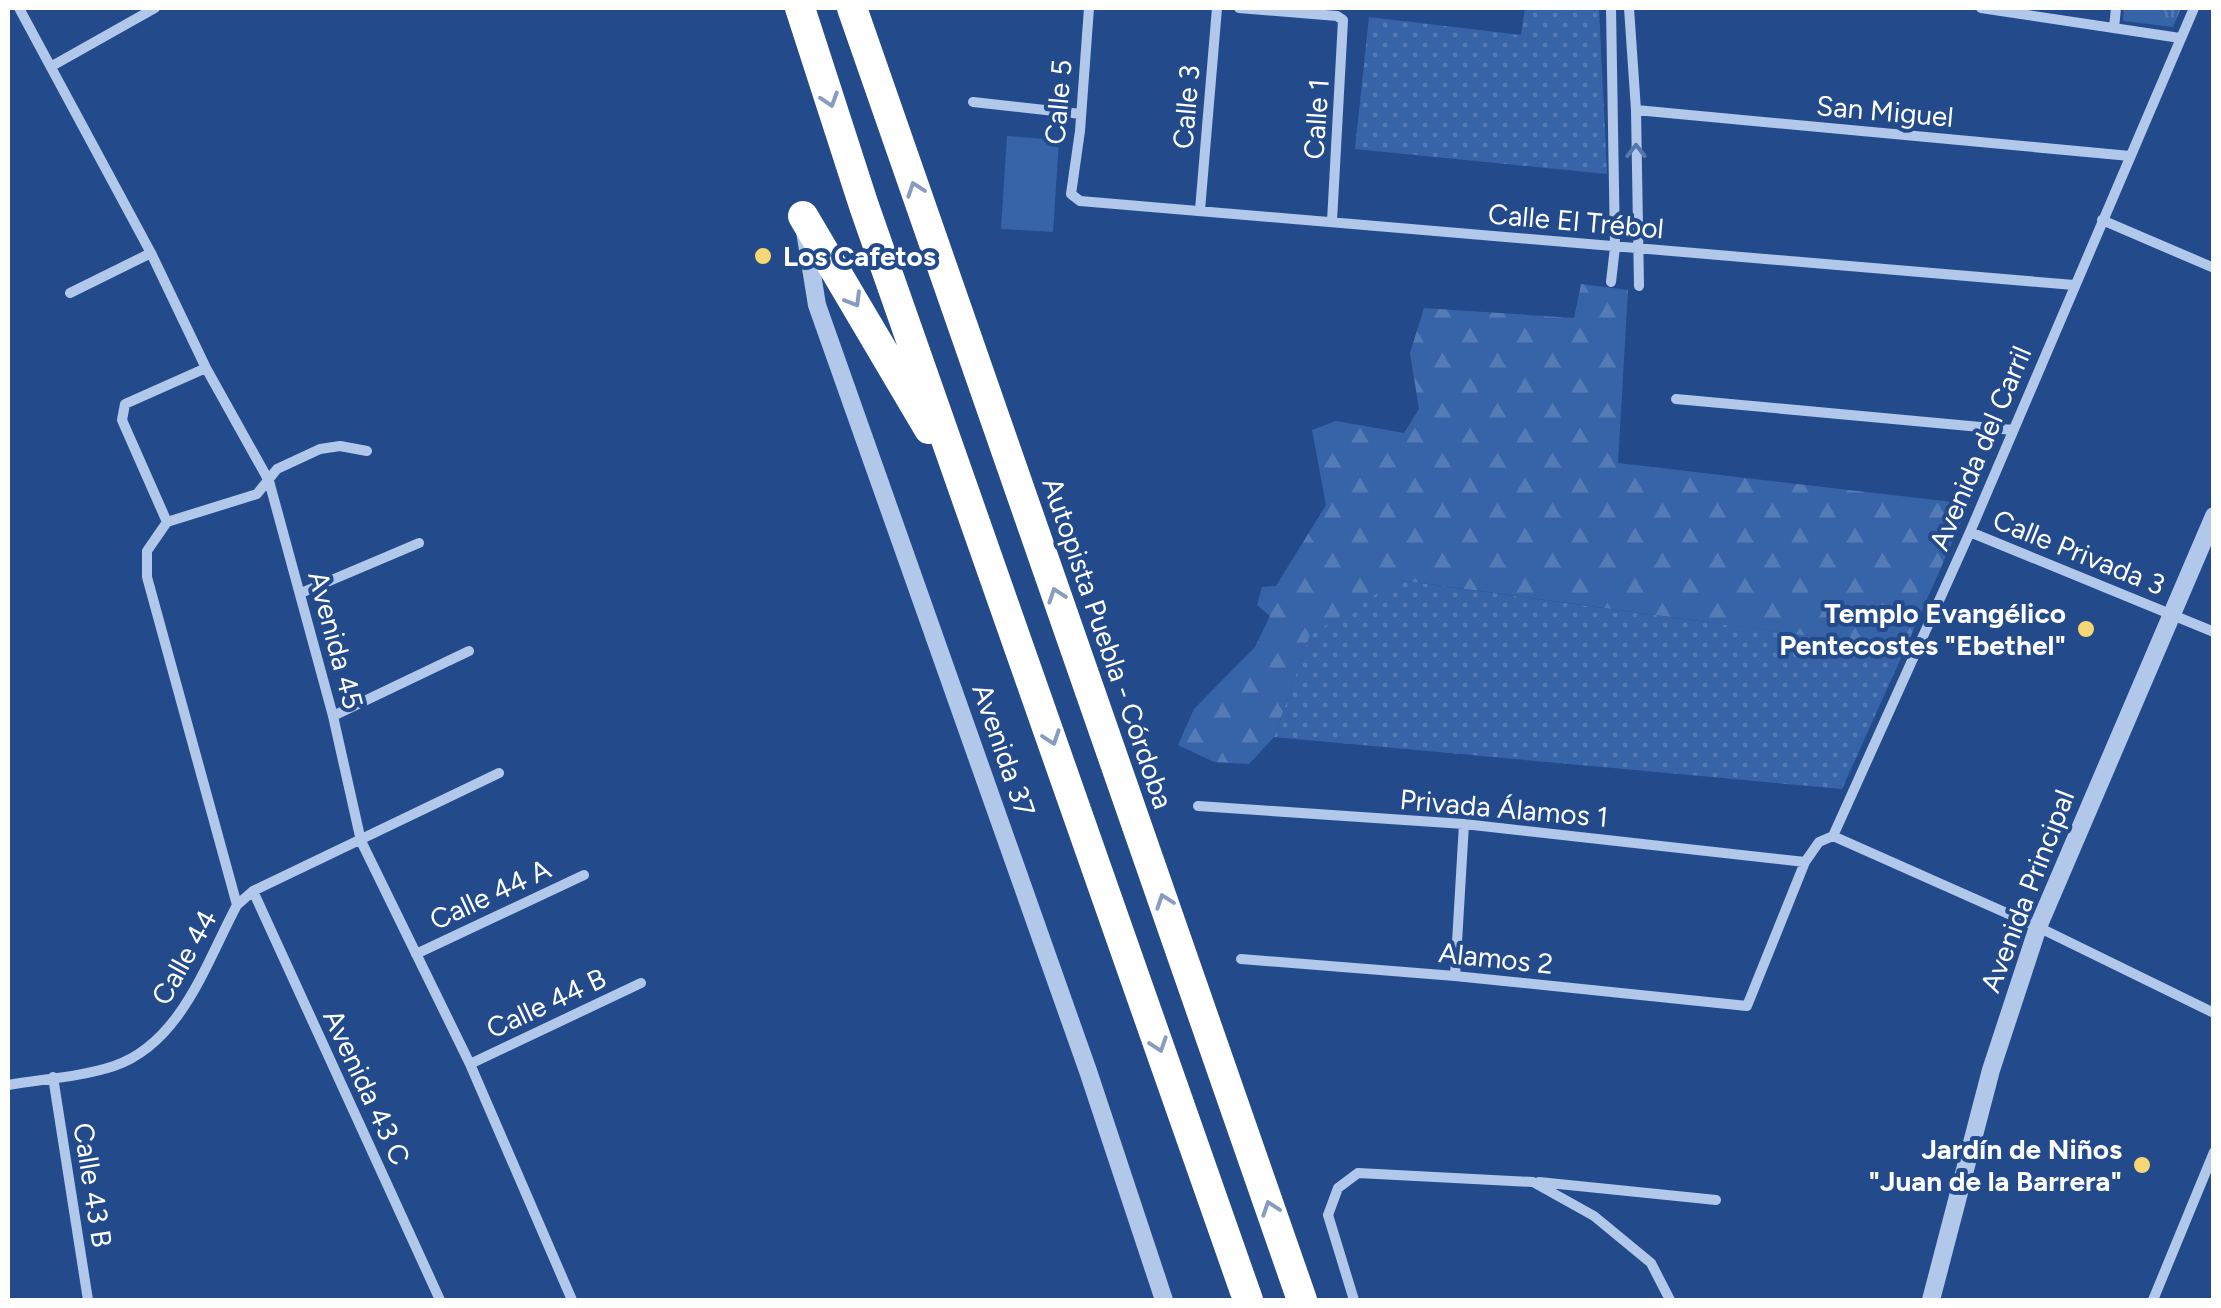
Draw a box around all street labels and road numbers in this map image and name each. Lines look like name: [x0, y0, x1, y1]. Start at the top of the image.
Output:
street label: Calle 5: [1037, 58, 1079, 146]
street label: Calle 3: [1165, 64, 1207, 150]
street label: Calle 1: [1296, 78, 1336, 160]
street label: San Miguel: [1815, 88, 1955, 134]
street label: Calle El Trébol: [1487, 196, 1665, 246]
street label: Avenida del Carril: [1922, 341, 2038, 555]
street label: Autopista Puebla - Córdoba: [1035, 473, 1181, 813]
street label: Calle Privada 3: [1988, 502, 2170, 602]
street label: Avenida 45: [301, 567, 371, 713]
street label: Avenida 37: [965, 679, 1043, 821]
street label: Privada Álamos 1: [1398, 782, 1610, 834]
street label: Avenida Principal: [1973, 785, 2081, 997]
street label: Calle 44 A: [424, 851, 556, 937]
street label: Calle 44: [144, 903, 224, 1011]
street label: Alamos 2: [1437, 935, 1555, 981]
street label: Calle 44 B: [481, 961, 611, 1045]
street label: Avenida 43 C: [316, 1004, 418, 1170]
street label: Calle 43 B: [66, 1120, 120, 1250]

